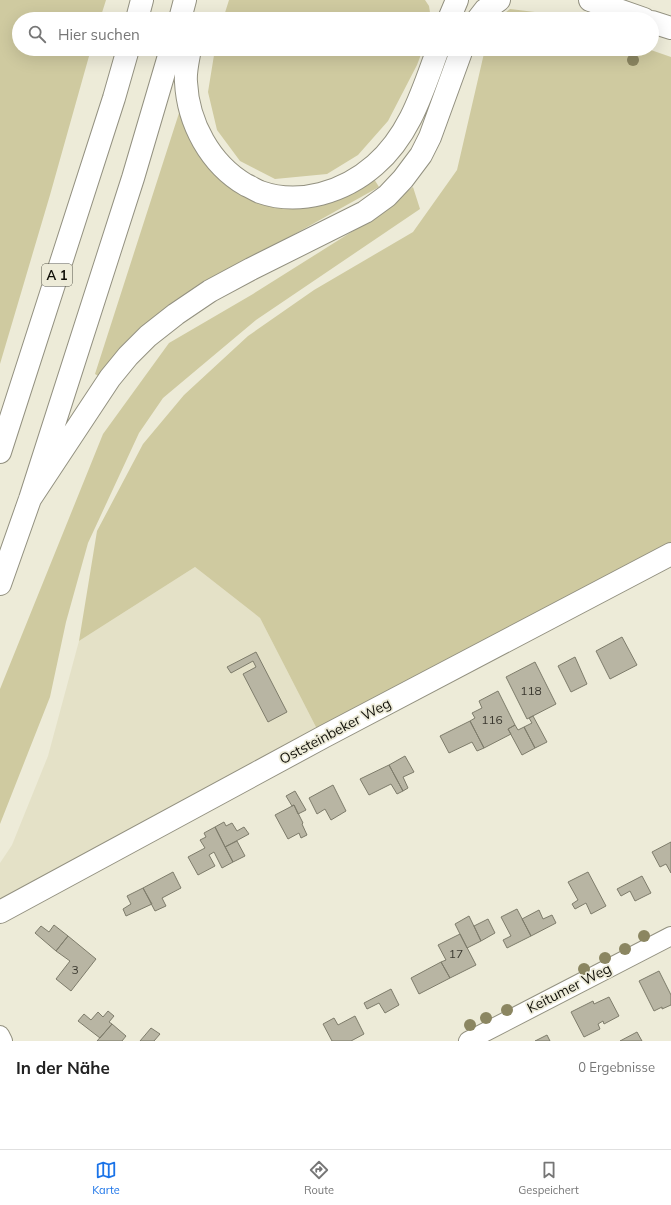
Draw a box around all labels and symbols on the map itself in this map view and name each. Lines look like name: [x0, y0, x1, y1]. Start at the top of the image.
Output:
road number: A 1: [42, 264, 72, 286]
house number: 118: [520, 683, 542, 698]
street label: Oststeinbeker Weg: [276, 694, 394, 768]
house number: 116: [481, 712, 503, 727]
house number: 17: [449, 946, 463, 961]
street label: Keitumer Weg: [524, 959, 614, 1017]
house number: 3: [71, 962, 79, 977]

